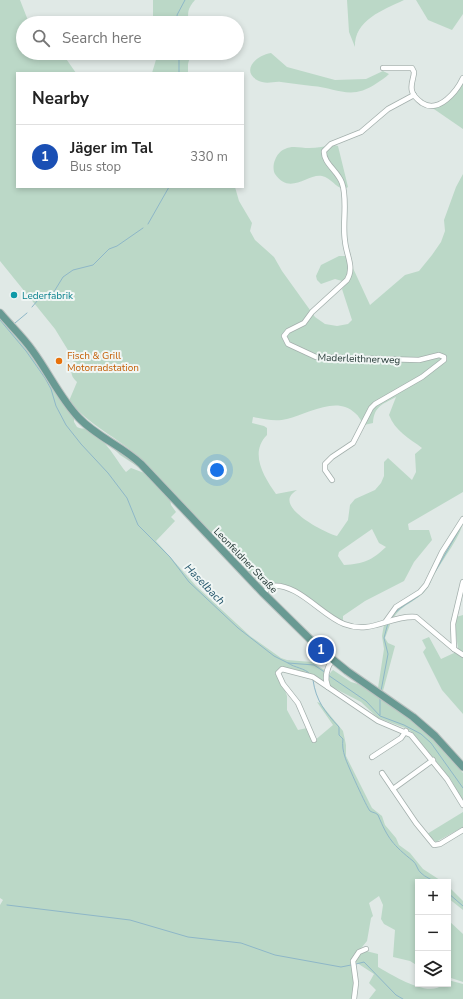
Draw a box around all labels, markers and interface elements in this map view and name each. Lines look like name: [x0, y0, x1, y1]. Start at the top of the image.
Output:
search box: [16, 16, 244, 60]
icon: search: [30, 27, 52, 49]
text: Search here: [62, 28, 142, 48]
text: Nearby: [32, 87, 89, 110]
text: Jäger im Tal: [70, 138, 153, 158]
text: 1: [41, 148, 49, 166]
text: 330 m: [190, 148, 228, 166]
text: Bus stop: [70, 158, 121, 176]
place label: Lederfabrik: [22, 289, 74, 303]
marker: Lederfabrik: [9, 290, 19, 300]
place label: Fisch & Grill Motorradstation: [67, 349, 139, 375]
street label: Maderleithnerweg: [317, 351, 401, 367]
marker: Fisch & Grill Motorradstation: [54, 356, 64, 366]
your location: [207, 460, 227, 480]
street label: Leonfeldner Straße: [210, 525, 280, 597]
water label: Haselbach: [181, 560, 228, 608]
pin: 1: [308, 635, 334, 665]
map controls: [415, 879, 451, 987]
button: +: [415, 879, 451, 915]
button: −: [415, 915, 451, 951]
button: layers: [415, 951, 451, 987]

